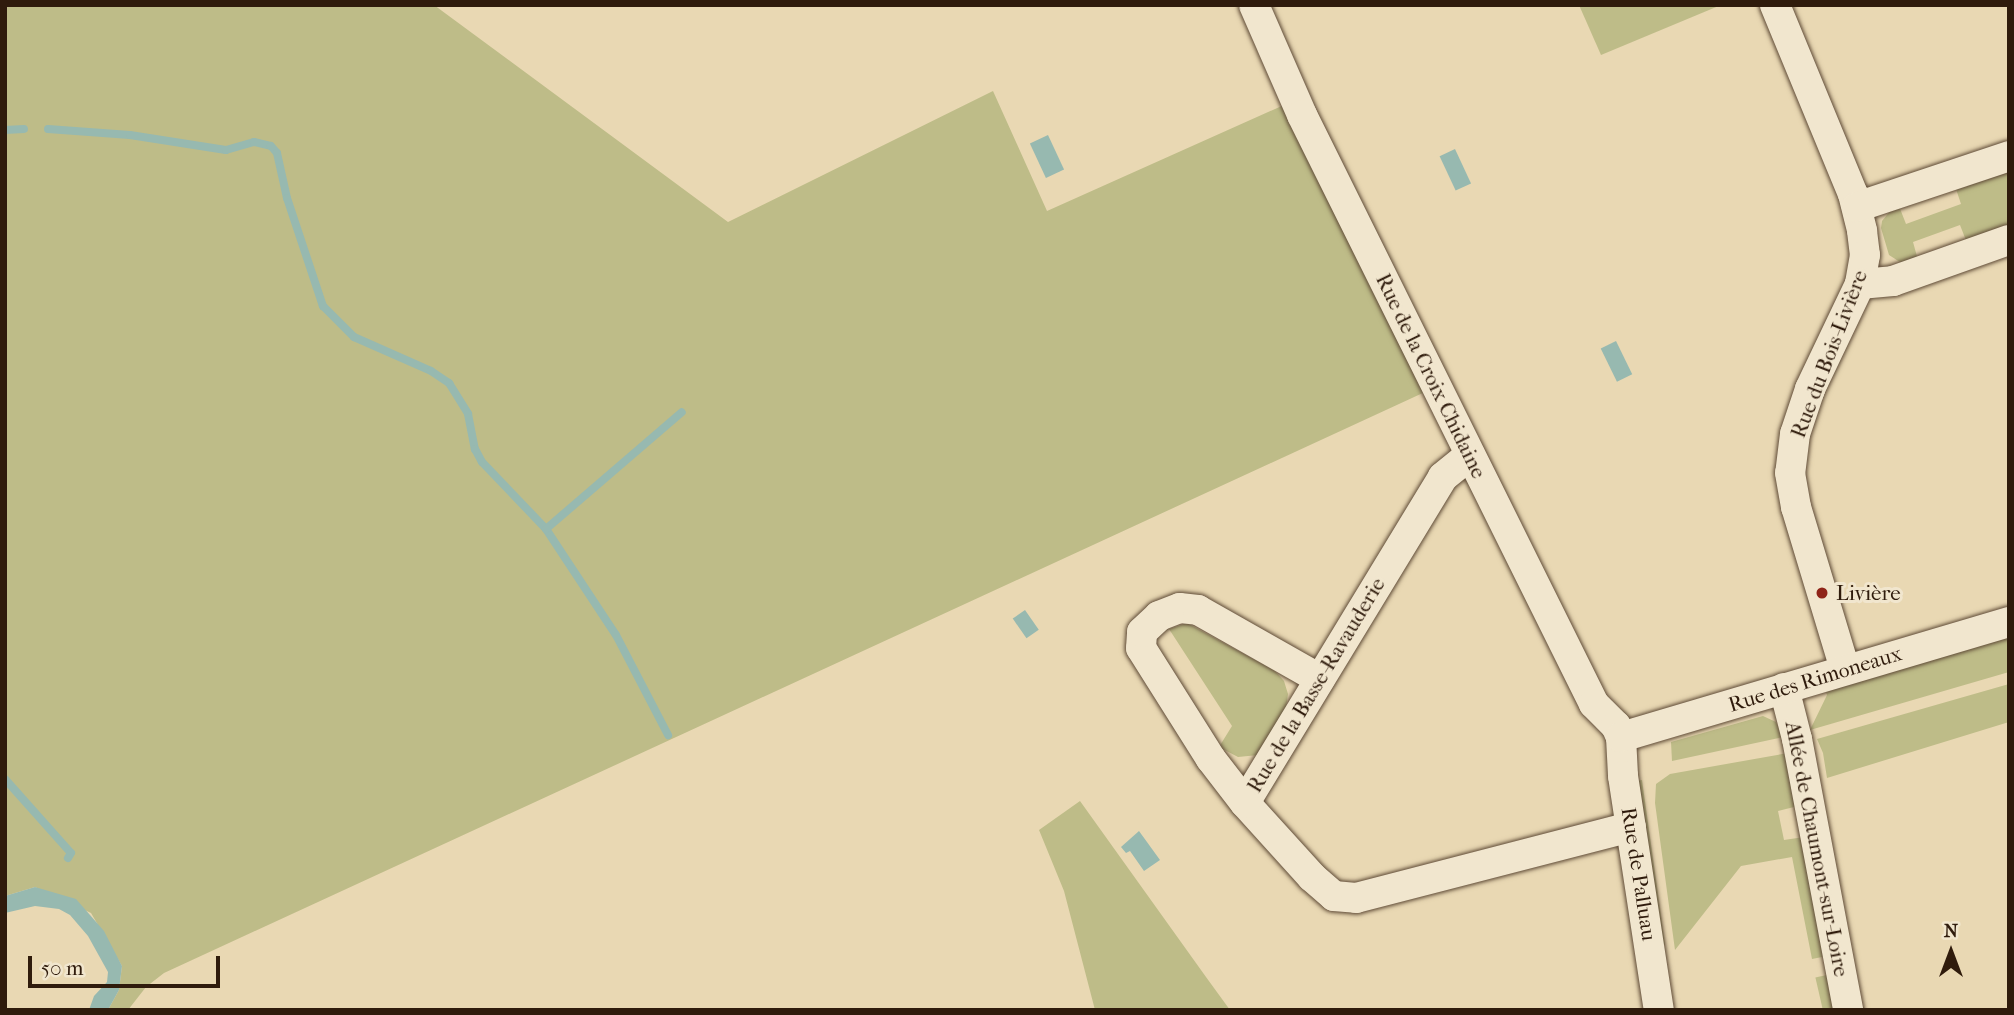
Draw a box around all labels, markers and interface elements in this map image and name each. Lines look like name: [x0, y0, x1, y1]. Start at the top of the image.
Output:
street label: Rue du Bois-Livière: [1785, 267, 1873, 441]
street label: Rue de la Croix Chidaine: [1370, 269, 1492, 483]
street label: Rue de la Basse-Ravauderie: [1242, 573, 1390, 797]
place label: Livière: [1836, 580, 1901, 606]
marker: Livière: [1814, 585, 1830, 601]
street label: Rue des Rimoneaux: [1725, 641, 1905, 717]
street label: Allée de Chaumont-sur-Loire: [1780, 719, 1854, 979]
street label: Rue de Palluau: [1616, 805, 1662, 943]
north arrow: [1916, 917, 1986, 987]
text: N: [1944, 920, 1958, 942]
scale bar: [32, 942, 224, 986]
text: 50 m: [41, 956, 84, 980]

